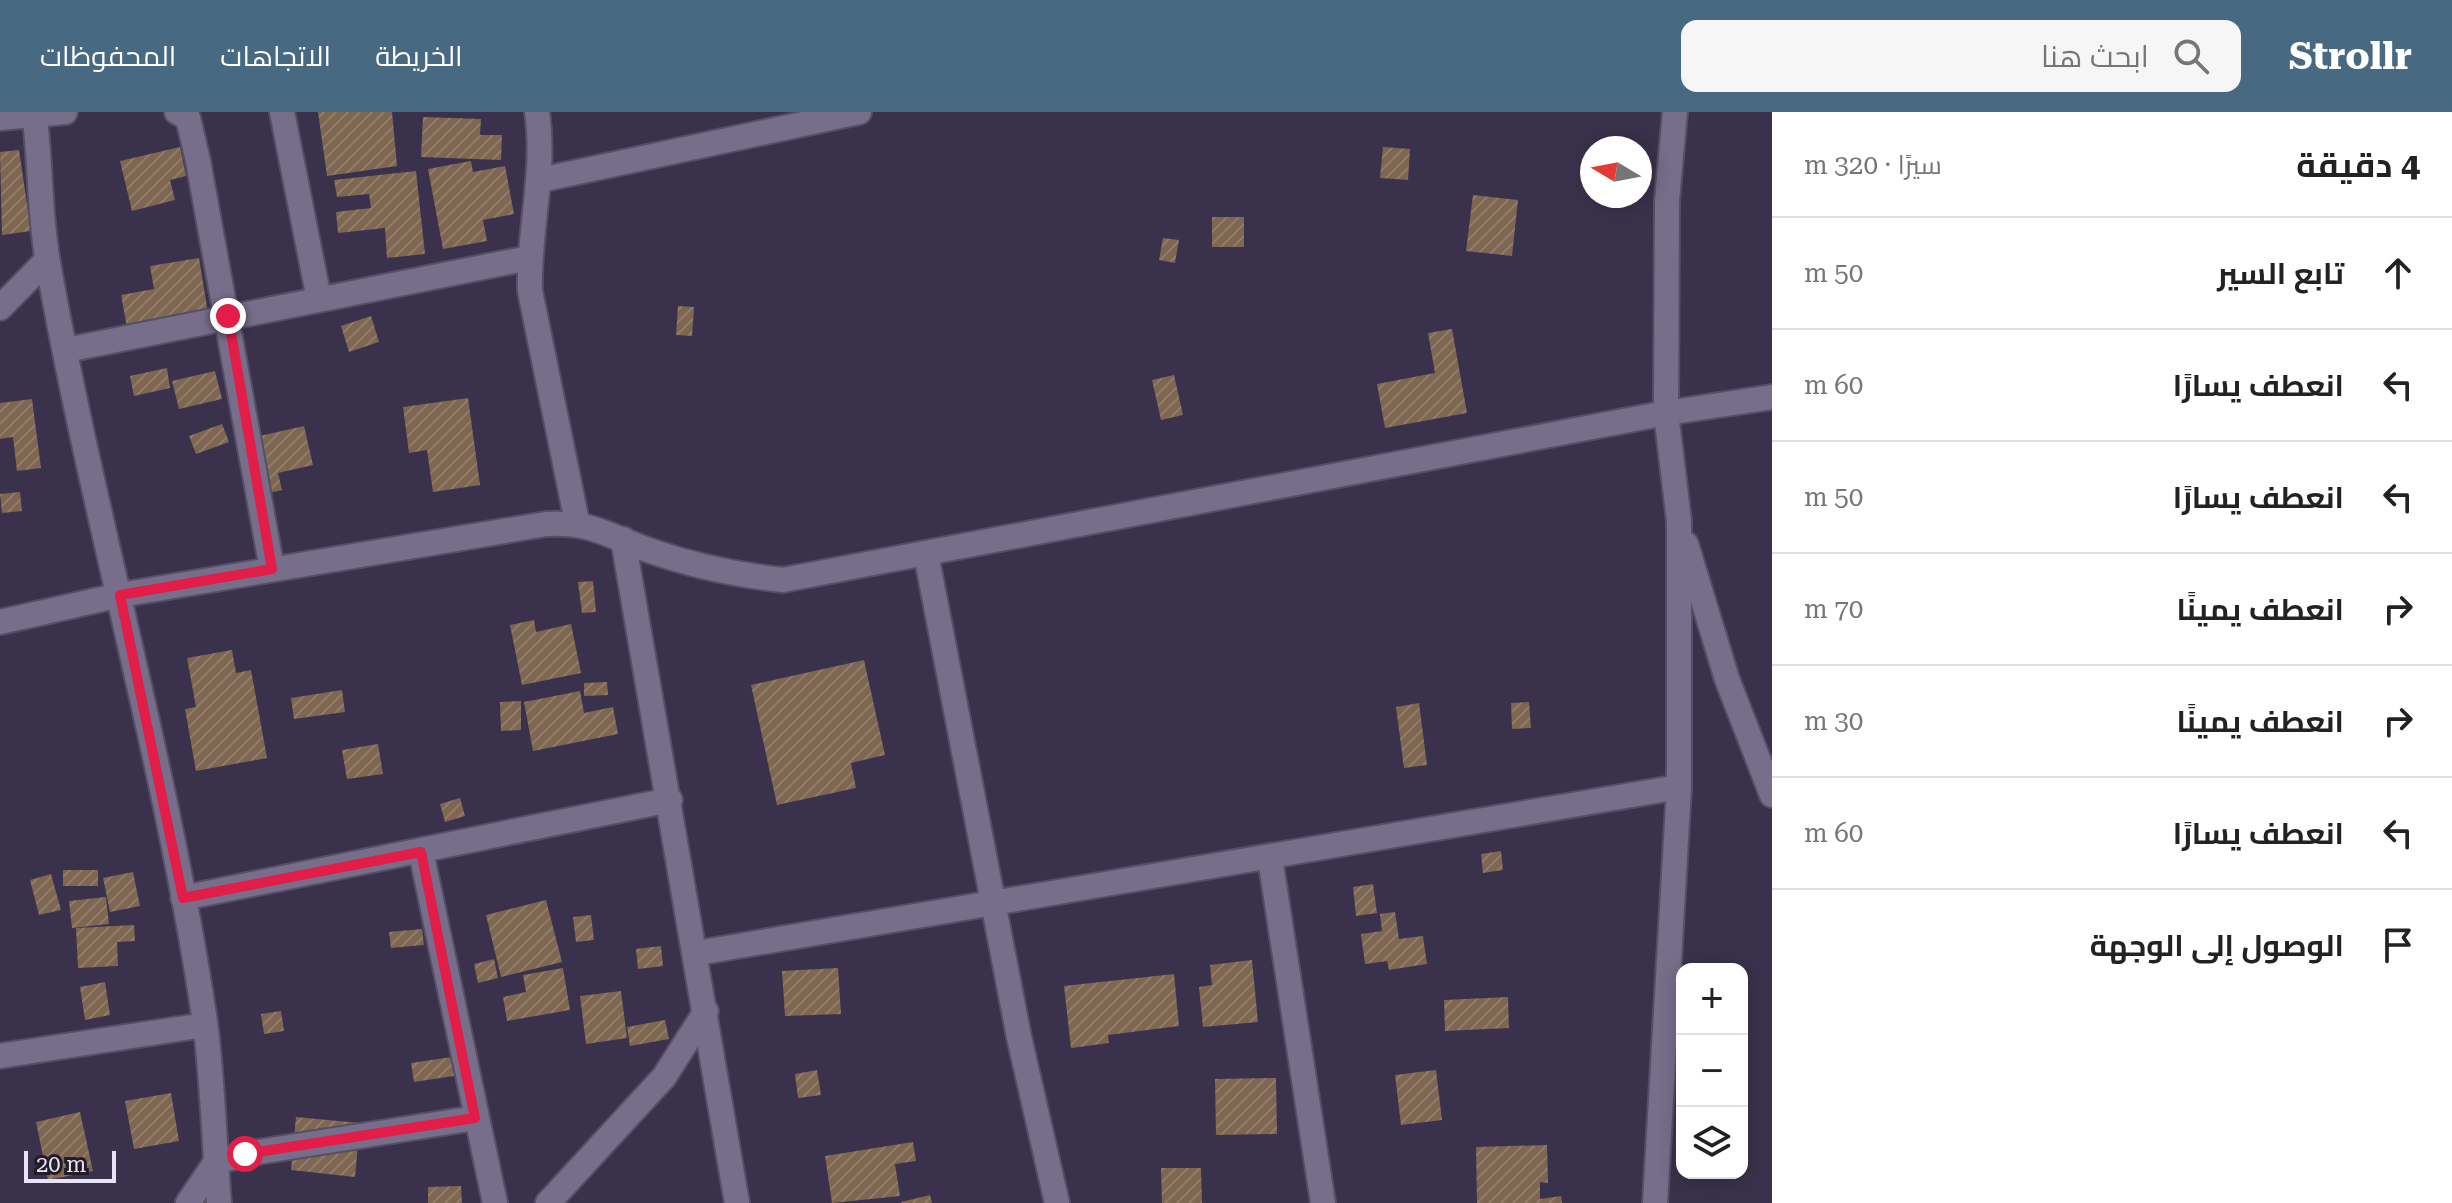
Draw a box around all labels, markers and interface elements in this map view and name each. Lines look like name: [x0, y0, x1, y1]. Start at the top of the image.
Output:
search box: [1681, 20, 2241, 92]
icon: search: [2169, 34, 2213, 78]
text: Strollr: [2289, 34, 2412, 78]
text: ابحث هنا: [2041, 39, 2149, 74]
text: المحفوظات: [40, 40, 176, 73]
text: الاتجاهات: [220, 40, 331, 73]
text: الخريطة: [375, 40, 463, 73]
north arrow: [1580, 136, 1652, 208]
text: 4 دقيقة: [2296, 145, 2420, 185]
text: سيرًا · 320 m: [1804, 150, 1942, 180]
icon: ahead: [2376, 251, 2420, 295]
text: تابع السير: [2217, 256, 2344, 291]
text: 50 m: [1804, 258, 1863, 288]
route end: [210, 298, 246, 334]
icon: left: [2376, 363, 2420, 407]
text: انعطف يسارًا: [2173, 368, 2344, 403]
text: 60 m: [1804, 370, 1863, 400]
icon: left: [2376, 475, 2420, 519]
text: انعطف يسارًا: [2173, 480, 2344, 515]
text: 50 m: [1804, 482, 1863, 512]
icon: right: [2376, 587, 2420, 631]
text: انعطف يمينًا: [2176, 592, 2344, 627]
text: 70 m: [1804, 594, 1863, 624]
icon: right: [2376, 699, 2420, 743]
text: انعطف يمينًا: [2176, 704, 2344, 739]
text: 30 m: [1804, 706, 1863, 736]
icon: left: [2376, 811, 2420, 855]
text: انعطف يسارًا: [2173, 816, 2344, 851]
text: 60 m: [1804, 818, 1863, 848]
icon: arrive: [2376, 923, 2420, 967]
text: الوصول إلى الوجهة: [2090, 928, 2344, 963]
map controls: [1676, 963, 1748, 1179]
button: +: [1676, 963, 1748, 1035]
button: −: [1676, 1035, 1748, 1107]
button: layers: [1676, 1107, 1748, 1179]
route start: [227, 1136, 263, 1172]
scale bar: [24, 1147, 116, 1183]
text: 20 m: [36, 1152, 86, 1177]

